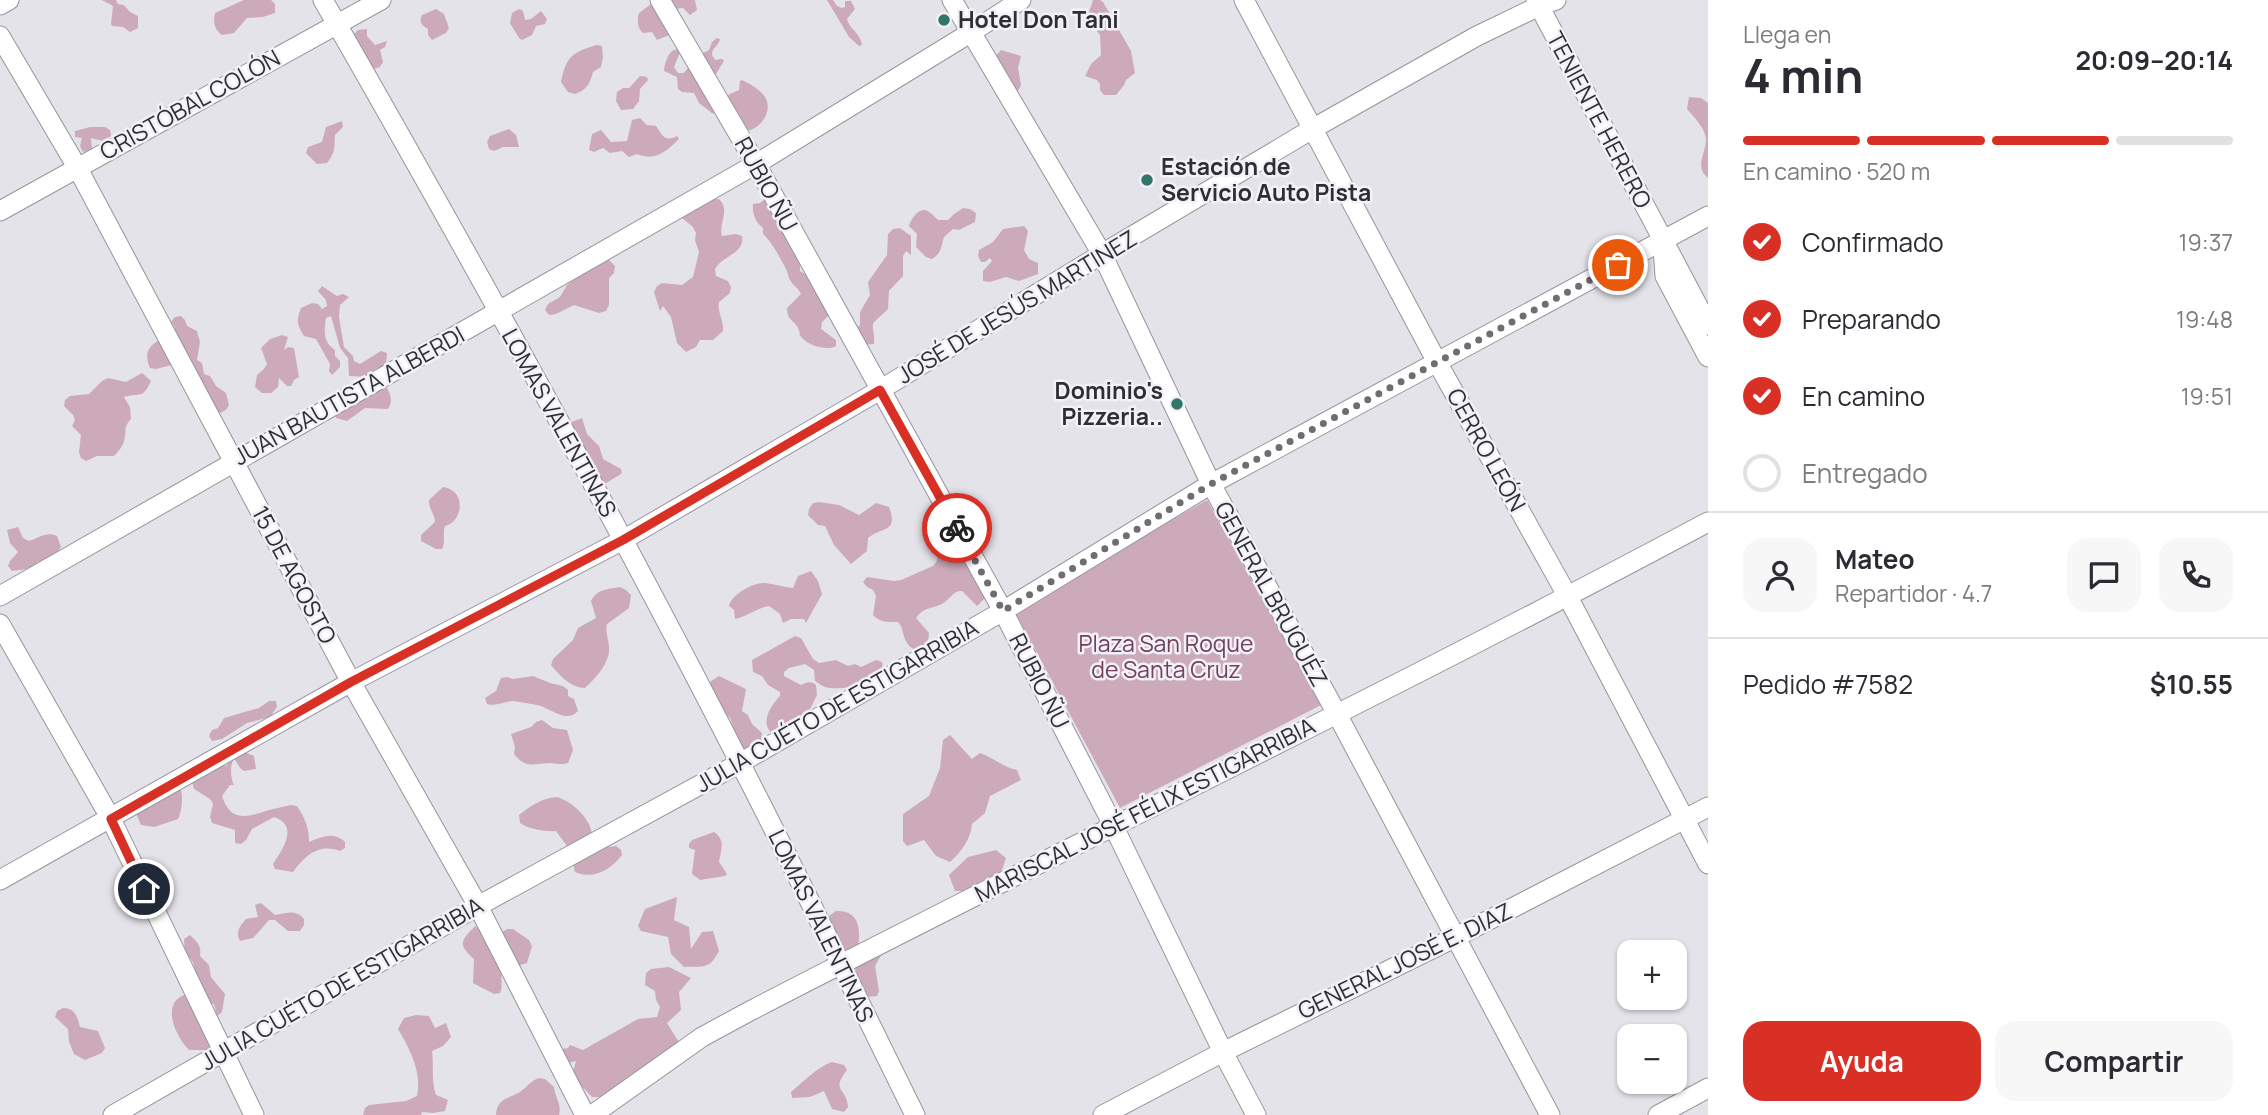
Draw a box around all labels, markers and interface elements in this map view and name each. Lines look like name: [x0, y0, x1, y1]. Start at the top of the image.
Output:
place label: Hotel Don Tani: [958, 3, 1119, 35]
marker: Hotel Don Tani: [936, 12, 952, 28]
text: Llega en: [1743, 18, 1831, 50]
street label: TENIENTE HERERO: [1540, 26, 1660, 214]
street label: CRISTÓBAL COLÓN: [94, 41, 285, 167]
text: 20:09–20:14: [2075, 42, 2233, 78]
text: 4 min: [1743, 44, 1863, 107]
street label: RUBIO ÑU: [728, 131, 806, 236]
place label: Estación de Servicio Auto Pista: [1161, 150, 1371, 208]
text: En camino · 520 m: [1743, 155, 1930, 187]
marker: Estación de Servicio Auto Pista: [1139, 172, 1155, 188]
street label: JOSÉ DE JESÚS MARTINEZ: [891, 222, 1142, 391]
icon: check: [1743, 223, 1781, 261]
text: Confirmado: [1802, 224, 1944, 260]
text: 19:37: [2179, 226, 2233, 258]
pin: [1588, 235, 1648, 295]
icon: bag: [1599, 246, 1637, 284]
icon: check: [1743, 300, 1781, 338]
text: Preparando: [1802, 301, 1941, 337]
text: 19:48: [2176, 303, 2233, 335]
street label: JUAN BAUTISTA ALBERDI: [227, 318, 470, 472]
street label: LOMAS VALENTINAS: [495, 323, 625, 522]
place label: Dominio's Pizzeria..: [1055, 374, 1163, 432]
icon: check: [1743, 377, 1781, 415]
text: En camino: [1802, 378, 1925, 414]
text: 19:51: [2181, 380, 2233, 412]
street label: CERRO LEÓN: [1440, 382, 1534, 517]
marker: Dominio's Pizzeria..: [1169, 396, 1185, 412]
text: Entregado: [1802, 455, 1928, 491]
courier: [922, 493, 992, 563]
street label: GENERAL BRUGUÉZ: [1208, 495, 1336, 692]
street label: 15 DE AGOSTO: [245, 500, 345, 649]
icon: bike: [938, 509, 976, 547]
button: person: [1743, 538, 1817, 612]
button: chat: [2067, 538, 2141, 612]
button: phone: [2159, 538, 2233, 612]
text: Mateo: [1835, 541, 1914, 577]
text: Repartidor · 4.7: [1835, 577, 1992, 609]
street label: JULIA CUÉTO DE ESTIGARRIBIA: [689, 611, 984, 799]
street label: RUBIO ÑU: [1002, 627, 1078, 734]
park label: Plaza San Roque de Santa Cruz: [1079, 627, 1253, 685]
text: Pedido #7582: [1743, 666, 1913, 702]
text: $10.55: [2150, 666, 2233, 702]
street label: MARISCAL JOSÉ FÉLIX ESTIGARRIBIA: [969, 709, 1320, 909]
street label: LOMAS VALENTINAS: [761, 824, 882, 1027]
pin: [114, 859, 174, 919]
icon: home: [125, 870, 163, 908]
street label: JULIA CUÉTO DE ESTIGARRIBIA: [194, 889, 489, 1077]
street label: GENERAL JOSÉ E. DIAZ: [1292, 894, 1517, 1026]
map controls: [1617, 940, 1687, 1094]
button: +: [1617, 940, 1687, 1010]
button: Ayuda: [1743, 1021, 1981, 1101]
button: Compartir: [1995, 1021, 2233, 1101]
button: −: [1617, 1024, 1687, 1094]

